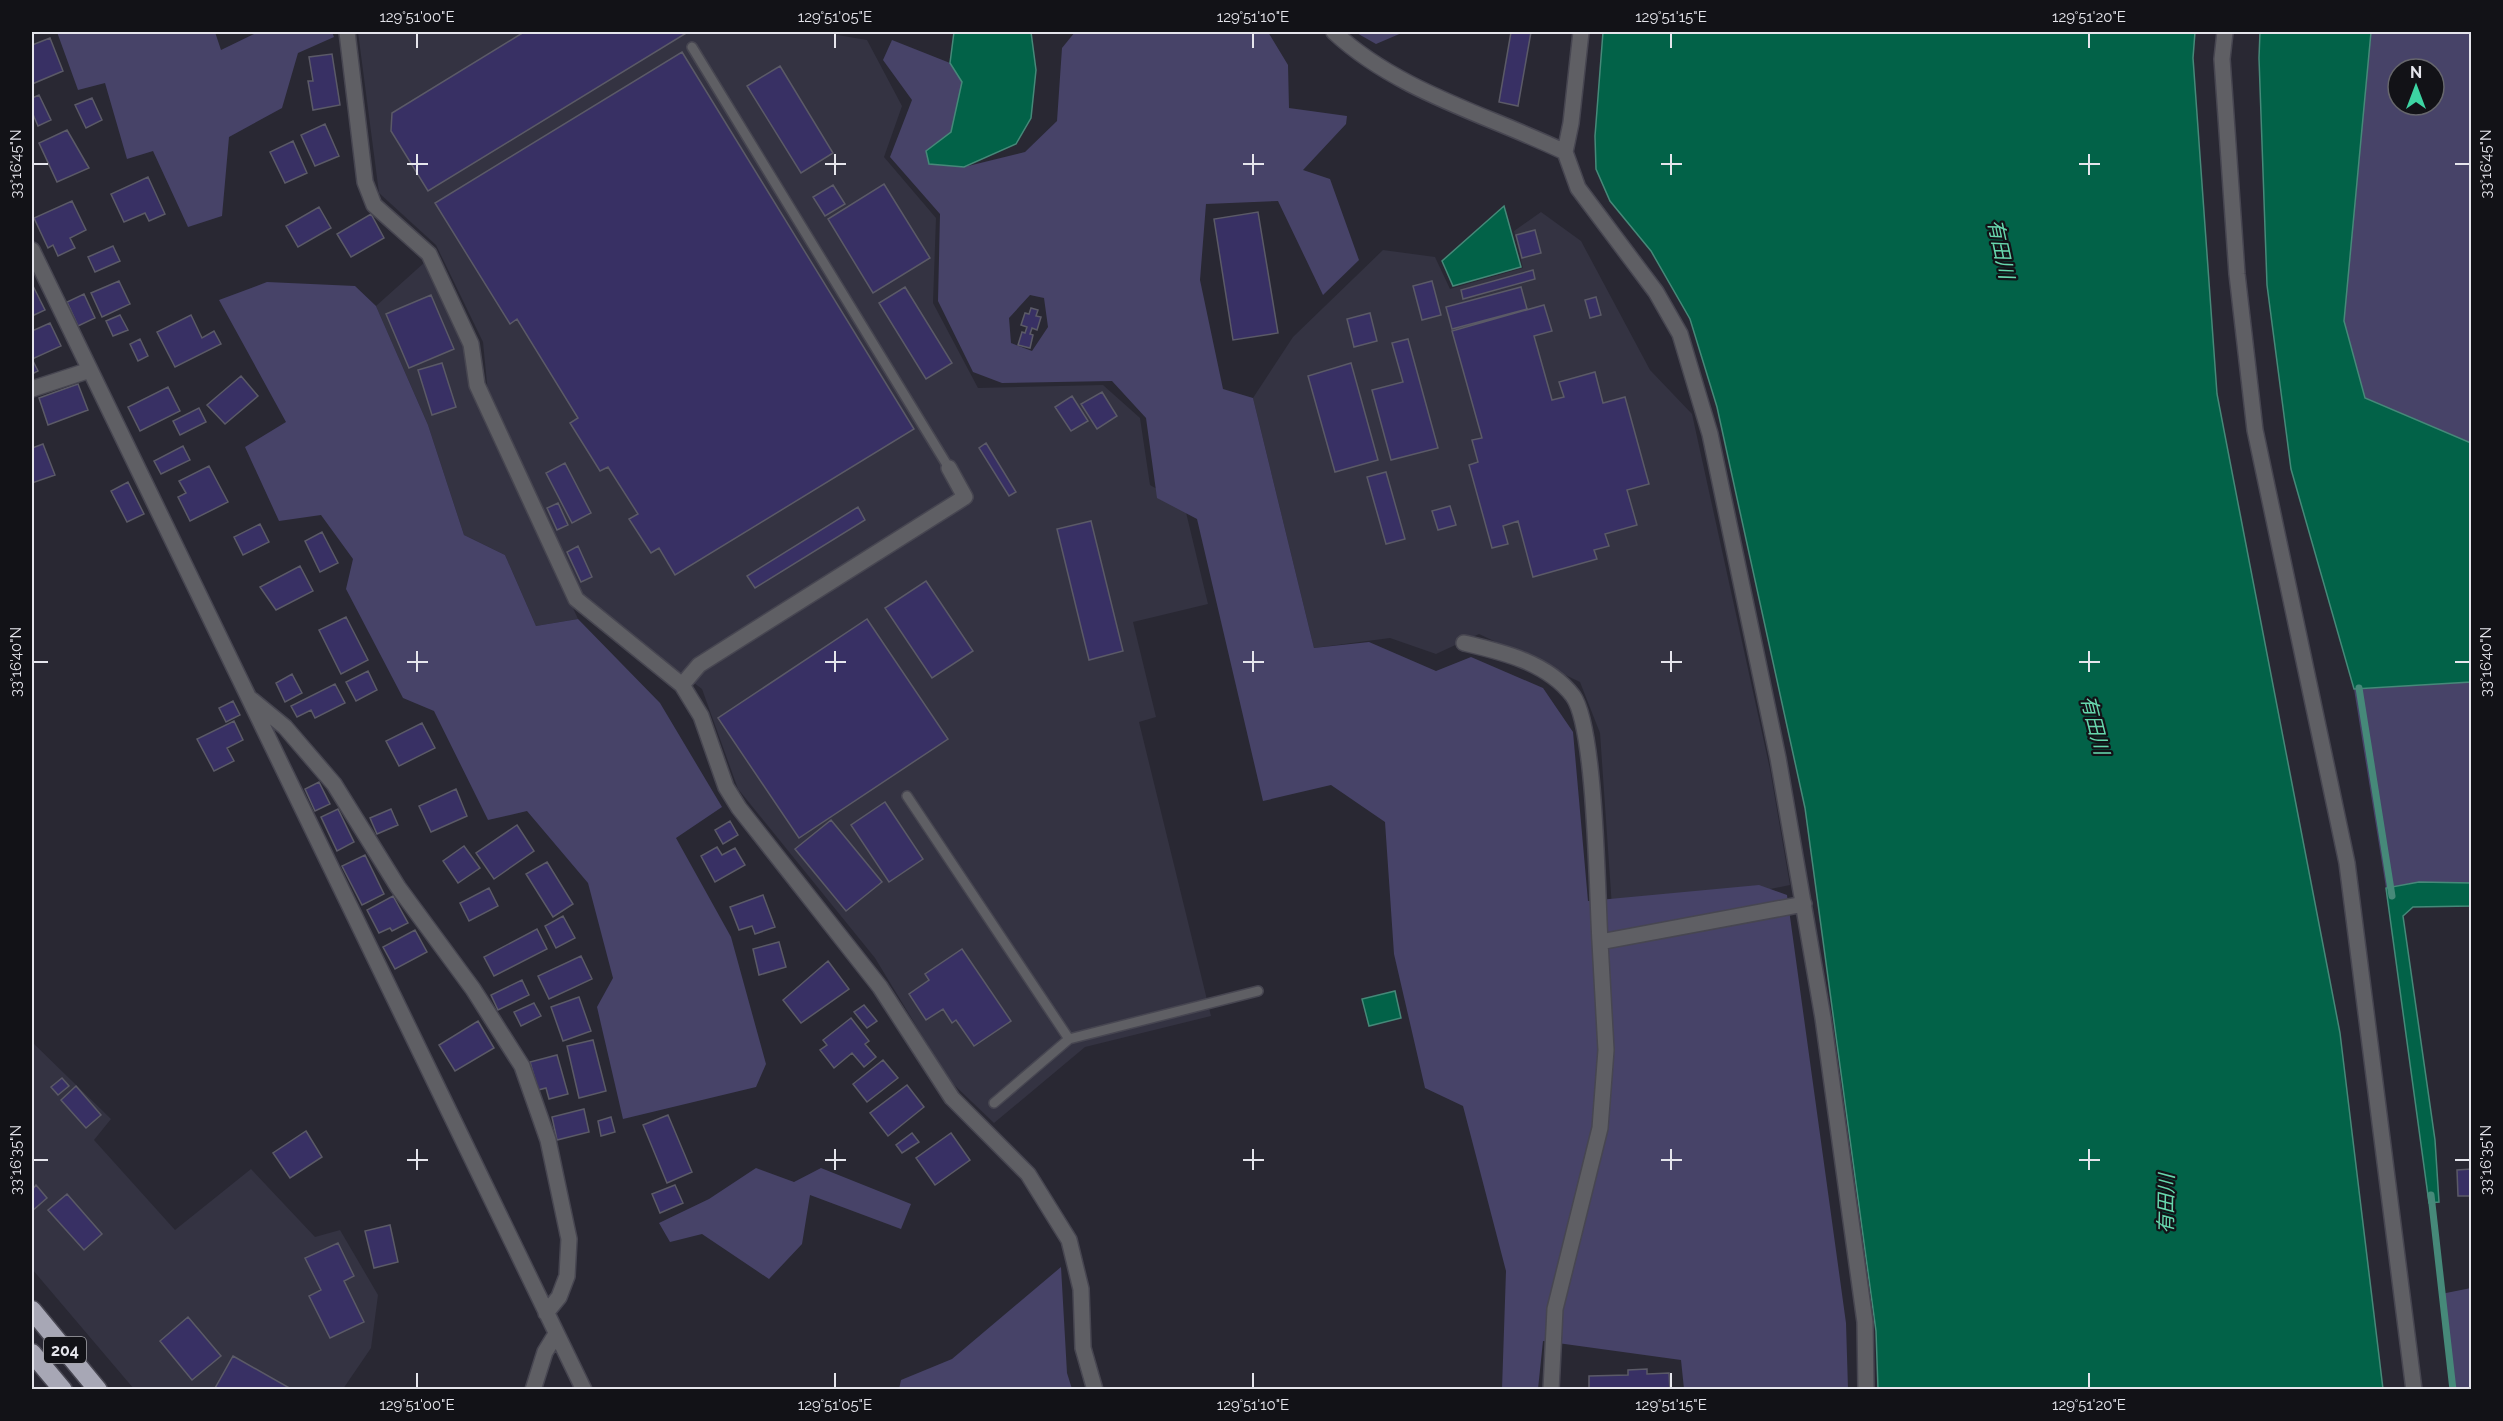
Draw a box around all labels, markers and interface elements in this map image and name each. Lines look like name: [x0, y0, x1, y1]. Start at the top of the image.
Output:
text: 129°51'00"E: [379, 8, 455, 26]
text: 129°51'05"E: [798, 8, 872, 26]
text: 129°51'10"E: [1217, 8, 1289, 26]
text: 129°51'15"E: [1635, 8, 1707, 26]
text: 129°51'20"E: [2052, 8, 2126, 26]
north arrow: [2386, 57, 2446, 117]
text: N: [2410, 63, 2422, 82]
text: 33°16'45"N: [7, 129, 25, 199]
text: 33°16'45"N: [2477, 129, 2495, 199]
water label: 有田川: [1983, 217, 2019, 283]
text: 33°16'40"N: [7, 627, 25, 697]
text: 33°16'40"N: [2477, 627, 2495, 697]
water label: 有田川: [2076, 693, 2114, 759]
text: 33°16'35"N: [7, 1125, 25, 1195]
text: 33°16'35"N: [2477, 1125, 2495, 1195]
water label: 有田川: [2153, 1172, 2179, 1234]
road number: 204: [44, 1337, 86, 1363]
text: 129°51'00"E: [379, 1396, 455, 1414]
text: 129°51'05"E: [798, 1396, 872, 1414]
text: 129°51'10"E: [1217, 1396, 1289, 1414]
text: 129°51'15"E: [1635, 1396, 1707, 1414]
text: 129°51'20"E: [2052, 1396, 2126, 1414]

